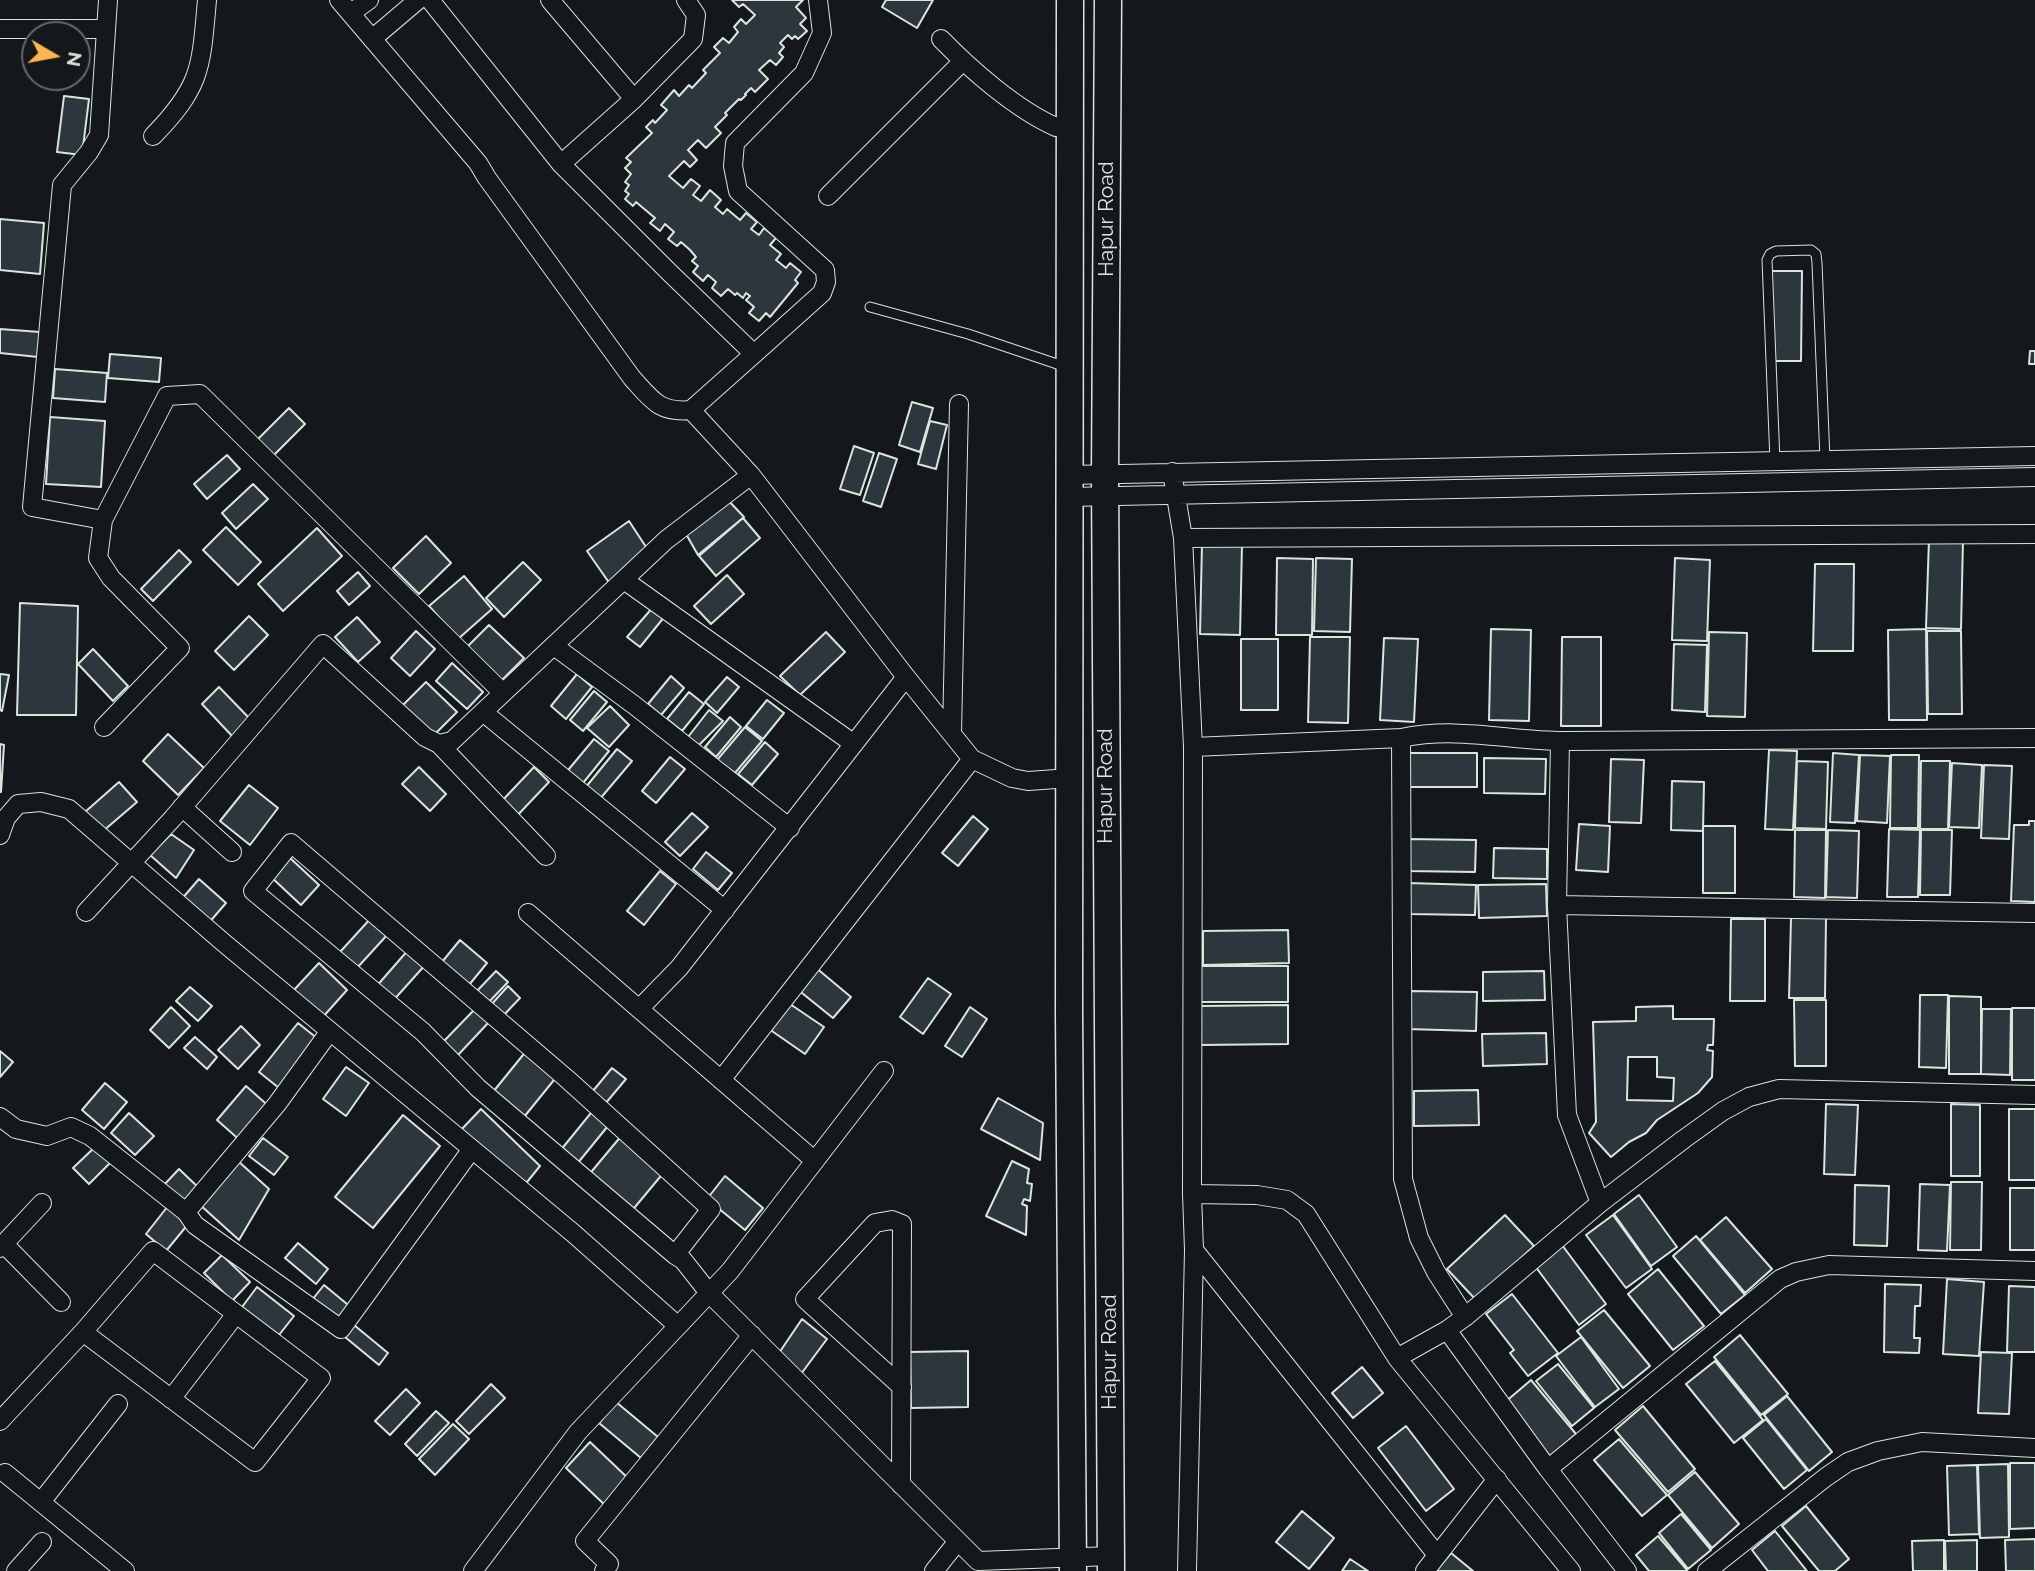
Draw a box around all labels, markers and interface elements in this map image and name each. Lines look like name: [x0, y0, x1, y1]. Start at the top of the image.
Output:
north arrow: [21, 21, 91, 91]
text: N: [63, 50, 87, 68]
street label: Hapur Road: [1094, 161, 1120, 277]
street label: Hapur Road: [1093, 728, 1119, 844]
street label: Hapur Road: [1097, 1294, 1123, 1410]

